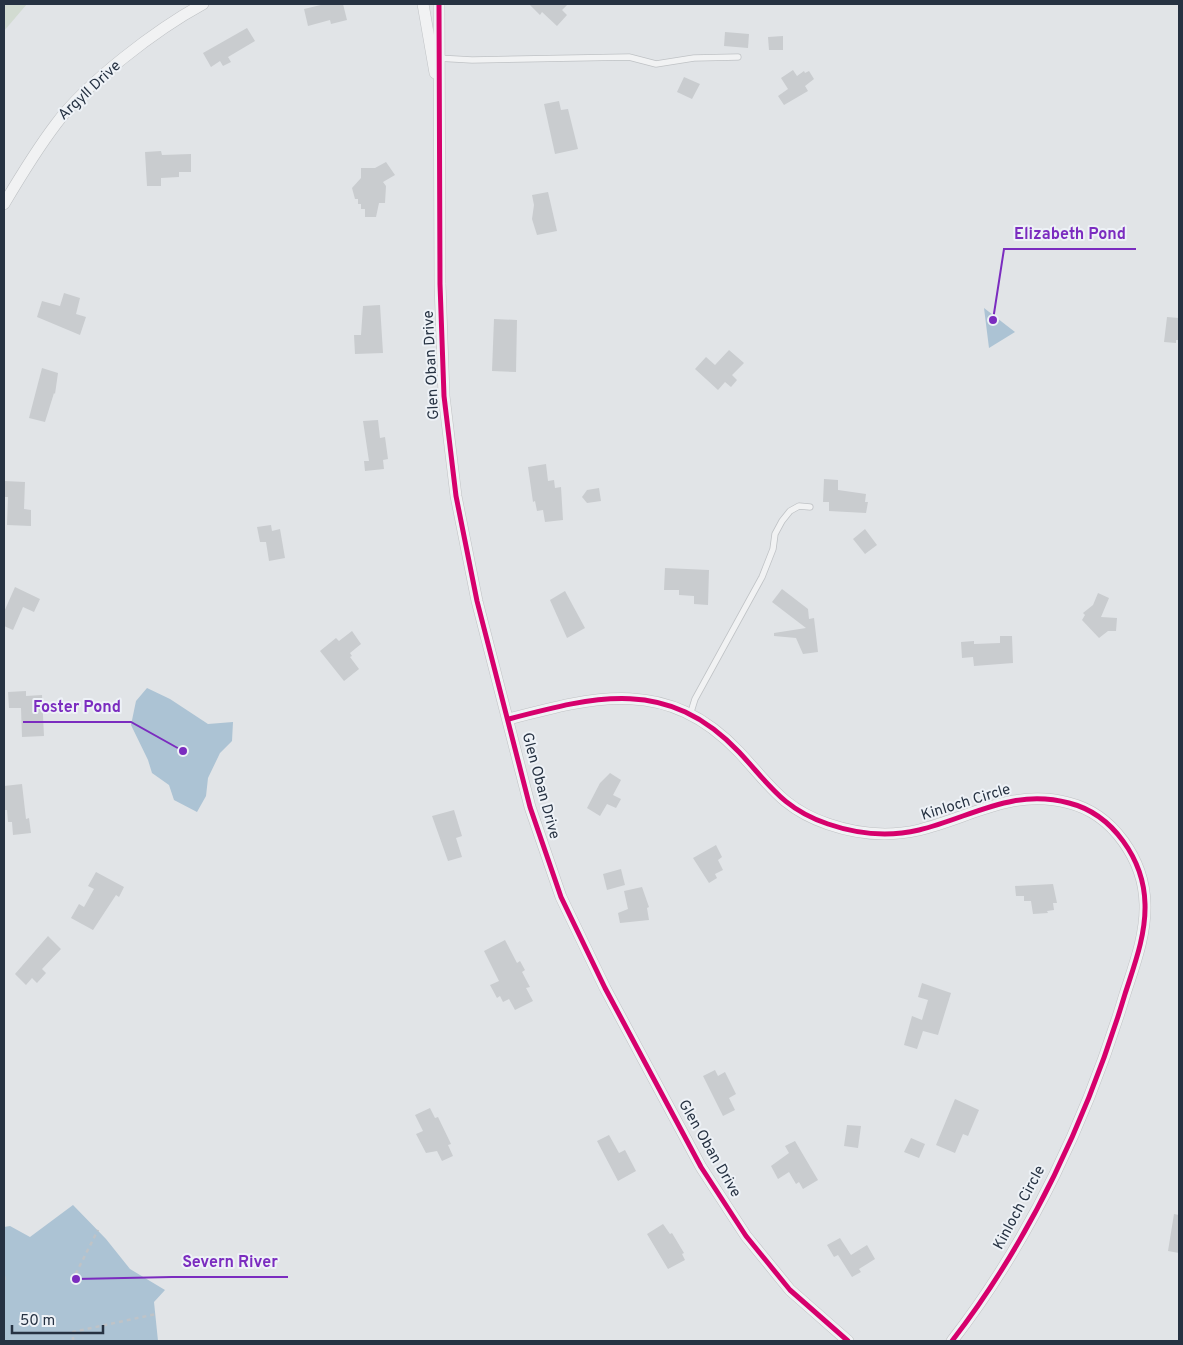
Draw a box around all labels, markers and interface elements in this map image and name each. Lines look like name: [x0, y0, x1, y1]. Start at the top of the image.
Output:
street label: Argyll Drive: [55, 57, 125, 125]
callout: Elizabeth Pond: [1004, 218, 1136, 249]
text: Elizabeth Pond: [1014, 225, 1126, 245]
street label: Glen Oban Drive: [420, 310, 444, 420]
callout: Foster Pond: [23, 691, 131, 722]
text: Foster Pond: [33, 698, 121, 718]
street label: Glen Oban Drive: [517, 731, 563, 841]
street label: Kinloch Circle: [919, 780, 1013, 826]
street label: Glen Oban Drive: [673, 1097, 745, 1201]
street label: Kinloch Circle: [990, 1163, 1050, 1253]
callout: Severn River: [172, 1246, 288, 1277]
text: Severn River: [182, 1253, 278, 1273]
scale bar: [12, 1302, 104, 1334]
text: 50 m: [20, 1312, 55, 1331]

